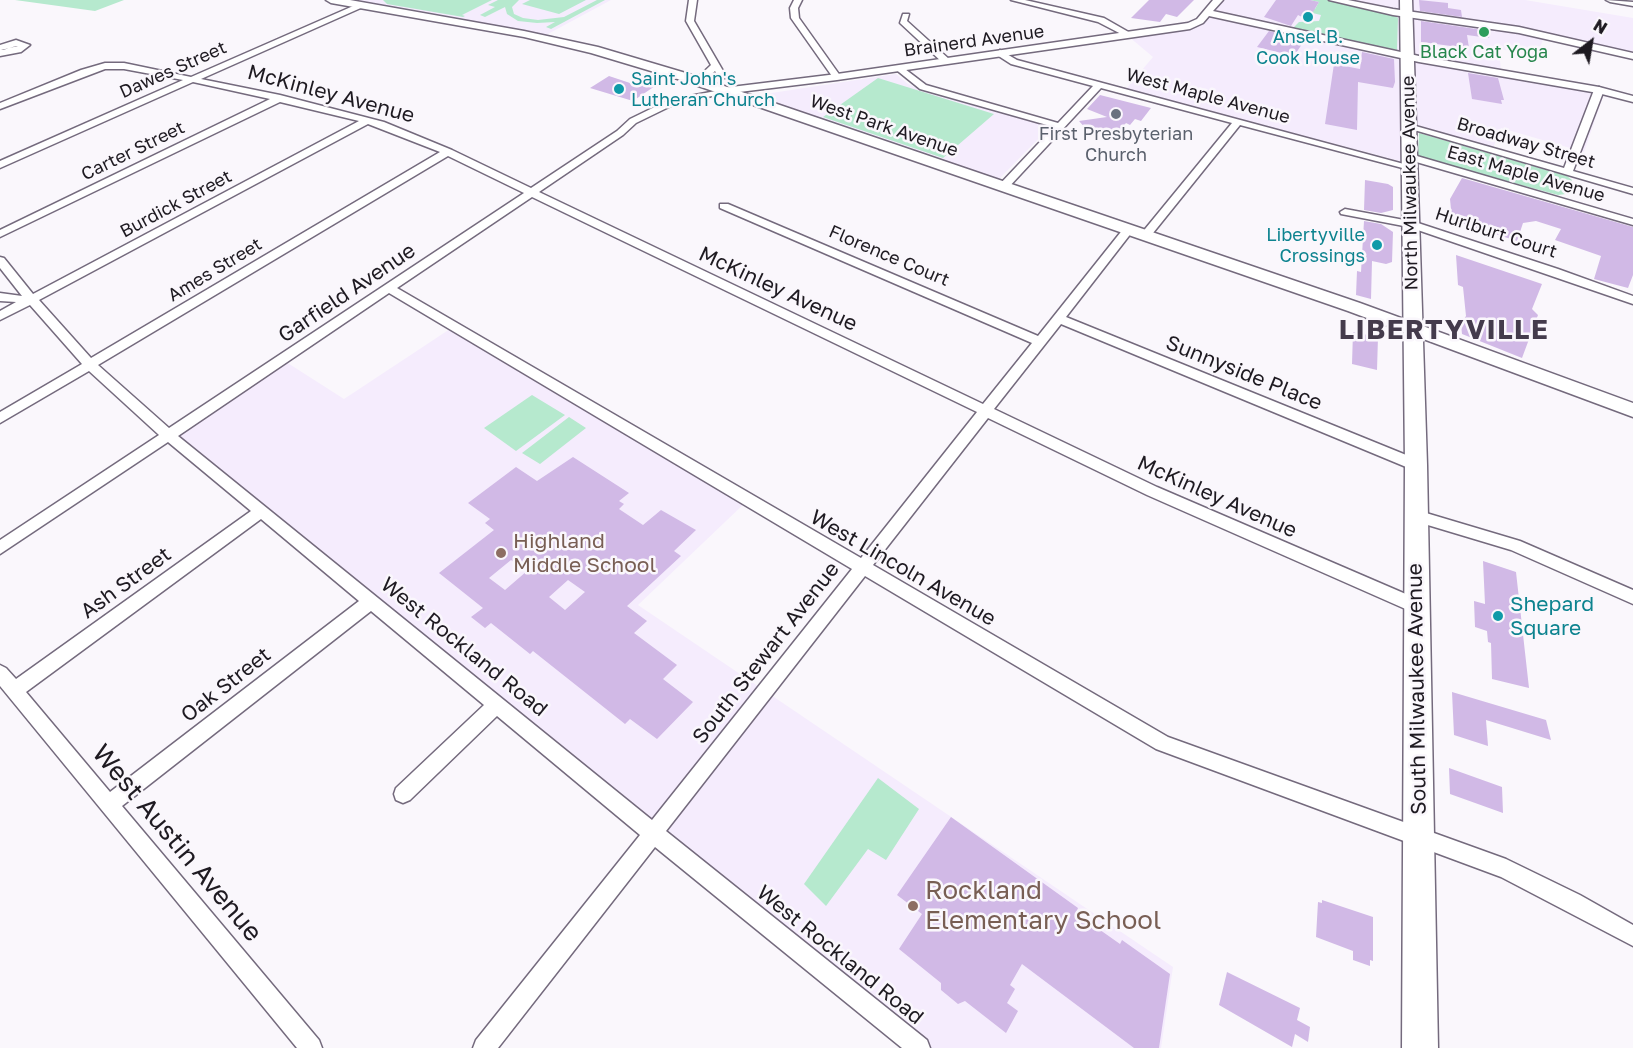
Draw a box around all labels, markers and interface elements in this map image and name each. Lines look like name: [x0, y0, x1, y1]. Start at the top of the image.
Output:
marker: Ansel B. Cook House: [1301, 10, 1315, 24]
north arrow: [1561, 12, 1621, 72]
text: N: [1590, 15, 1611, 38]
street label: Brainerd Avenue: [903, 20, 1045, 62]
marker: Black Cat Yoga: [1477, 25, 1491, 39]
place label: Ansel B. Cook House: [1256, 26, 1360, 68]
street label: Dawes Street: [116, 37, 230, 103]
place label: Black Cat Yoga: [1420, 41, 1548, 63]
street label: McKinley Avenue: [245, 60, 417, 128]
street label: West Maple Avenue: [1124, 64, 1292, 128]
place label: Saint John's Lutheran Church: [631, 68, 775, 110]
street label: North Milwaukee Avenue: [1397, 76, 1423, 290]
marker: Saint John's Lutheran Church: [612, 82, 626, 96]
street label: West Park Avenue: [807, 91, 961, 161]
marker: First Presbyterian Church: [1109, 107, 1123, 121]
street label: Broadway Street: [1454, 113, 1598, 173]
street label: Carter Street: [78, 117, 188, 185]
place label: First Presbyterian Church: [1039, 123, 1193, 166]
street label: East Maple Avenue: [1445, 141, 1607, 207]
street label: Burdick Street: [116, 165, 236, 243]
street label: Hurlburt Court: [1432, 203, 1560, 263]
street label: Florence Court: [826, 221, 952, 291]
place label: Libertyville Crossings: [1266, 224, 1365, 266]
street label: Ames Street: [164, 234, 266, 306]
street label: Garfield Avenue: [274, 238, 420, 348]
marker: Libertyville Crossings: [1370, 238, 1384, 252]
street label: McKinley Avenue: [695, 241, 861, 337]
district label: LIBERTYVILLE: [1339, 314, 1549, 346]
street label: Sunnyside Place: [1162, 330, 1326, 416]
street label: McKinley Avenue: [1133, 451, 1301, 543]
street label: West Lincoln Avenue: [806, 505, 1000, 631]
place label: Highland Middle School: [513, 528, 656, 578]
street label: Ash Street: [76, 542, 176, 624]
marker: Highland Middle School: [494, 546, 508, 560]
street label: South Stewart Avenue: [687, 557, 845, 749]
street label: South Milwaukee Avenue: [1402, 563, 1432, 815]
street label: West Rockland Road: [375, 572, 553, 722]
place label: Shepard Square: [1510, 591, 1594, 641]
marker: Shepard Square: [1491, 609, 1505, 623]
street label: Oak Street: [176, 642, 276, 728]
street label: West Austin Avenue: [85, 738, 269, 948]
place label: Rockland Elementary School: [925, 875, 1161, 936]
street label: West Rockland Road: [751, 880, 929, 1030]
marker: Rockland Elementary School: [906, 899, 920, 913]

